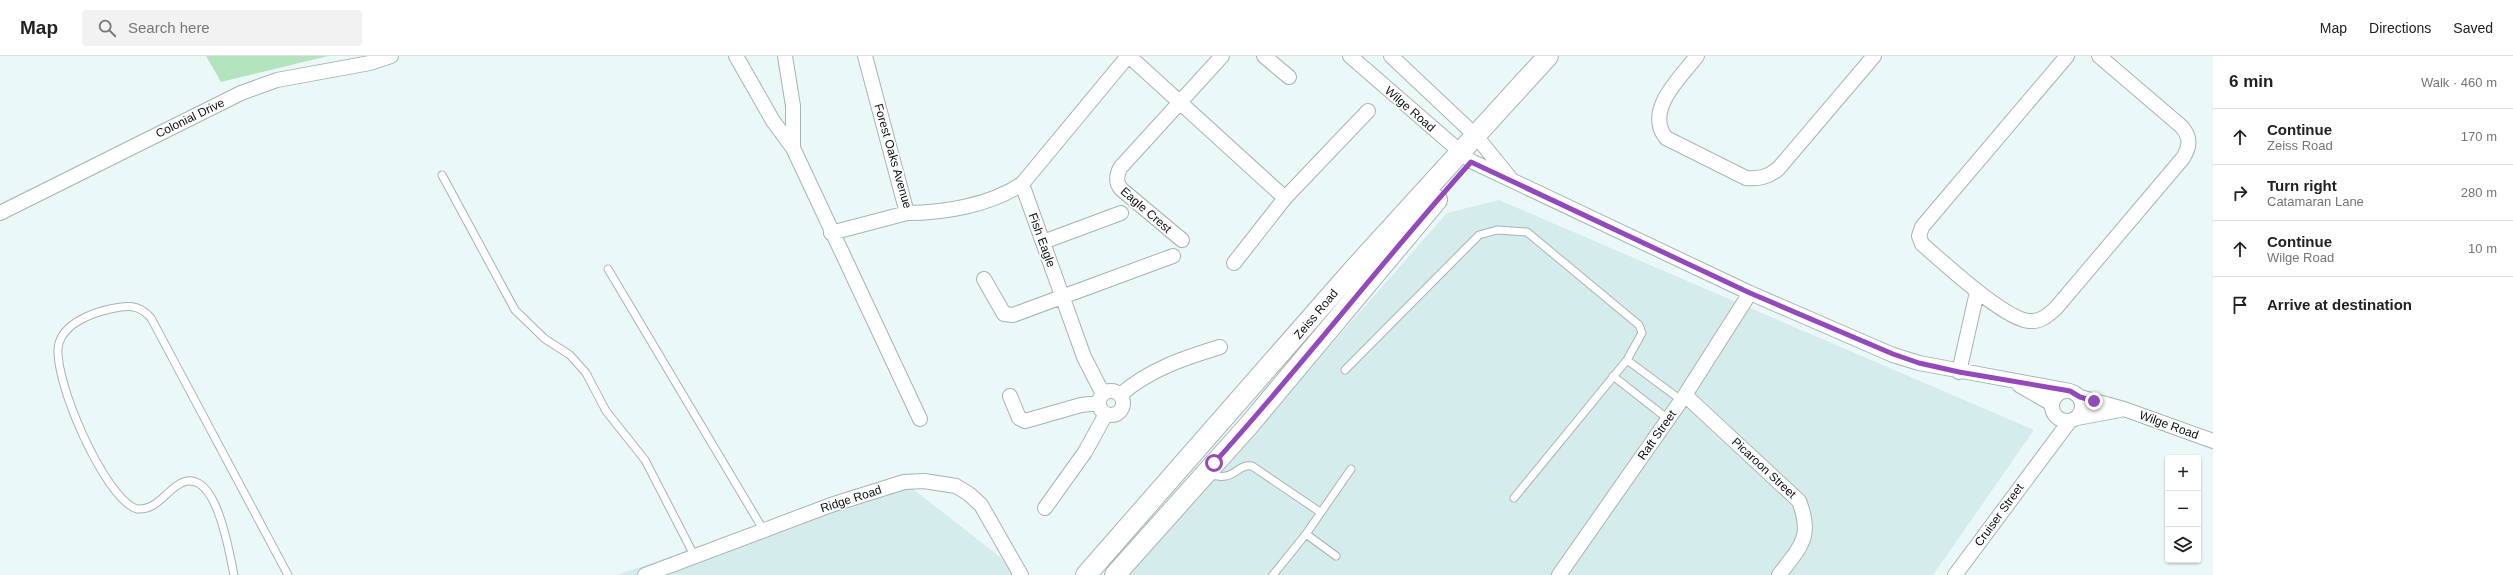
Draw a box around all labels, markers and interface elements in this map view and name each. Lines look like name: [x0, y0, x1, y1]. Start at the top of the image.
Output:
search box: [82, 10, 362, 46]
text: Map: [20, 17, 58, 38]
icon: search: [96, 17, 118, 39]
text: Search here: [128, 19, 210, 36]
text: Map: [2320, 20, 2347, 36]
text: Directions: [2369, 20, 2431, 36]
text: Saved: [2453, 20, 2493, 36]
text: 6 min: [2229, 72, 2273, 91]
text: Walk · 460 m: [2421, 75, 2497, 90]
street label: Wilge Road: [1382, 83, 1438, 135]
street label: Colonial Drive: [153, 95, 227, 141]
street label: Forest Oaks Avenue: [871, 102, 915, 210]
text: Continue: [2267, 121, 2332, 138]
icon: ahead: [2229, 126, 2251, 148]
text: 170 m: [2461, 129, 2497, 144]
text: Zeiss Road: [2267, 138, 2333, 153]
text: Turn right: [2267, 177, 2337, 194]
icon: right: [2229, 182, 2251, 204]
street label: Eagle Crest: [1118, 184, 1175, 236]
text: 280 m: [2461, 185, 2497, 200]
text: Catamaran Lane: [2267, 194, 2364, 209]
street label: Fish Eagle: [1026, 211, 1058, 269]
text: Continue: [2267, 233, 2332, 250]
icon: ahead: [2229, 238, 2251, 260]
text: 10 m: [2468, 241, 2497, 256]
text: Wilge Road: [2267, 250, 2334, 265]
street label: Zeiss Road: [1291, 286, 1341, 342]
icon: arrive: [2229, 294, 2251, 316]
text: Arrive at destination: [2267, 296, 2412, 313]
route end: [2085, 392, 2103, 410]
street label: Raft Street: [1635, 407, 1680, 463]
street label: Wilge Road: [2137, 408, 2201, 442]
street label: Picaroon Street: [1729, 435, 1800, 502]
route start: [1205, 454, 1223, 472]
map controls: [2165, 455, 2201, 563]
button: +: [2165, 455, 2201, 491]
street label: Cruiser Street: [1972, 480, 2027, 549]
street label: Ridge Road: [819, 483, 883, 515]
button: −: [2165, 491, 2201, 527]
button: layers: [2165, 527, 2201, 563]

